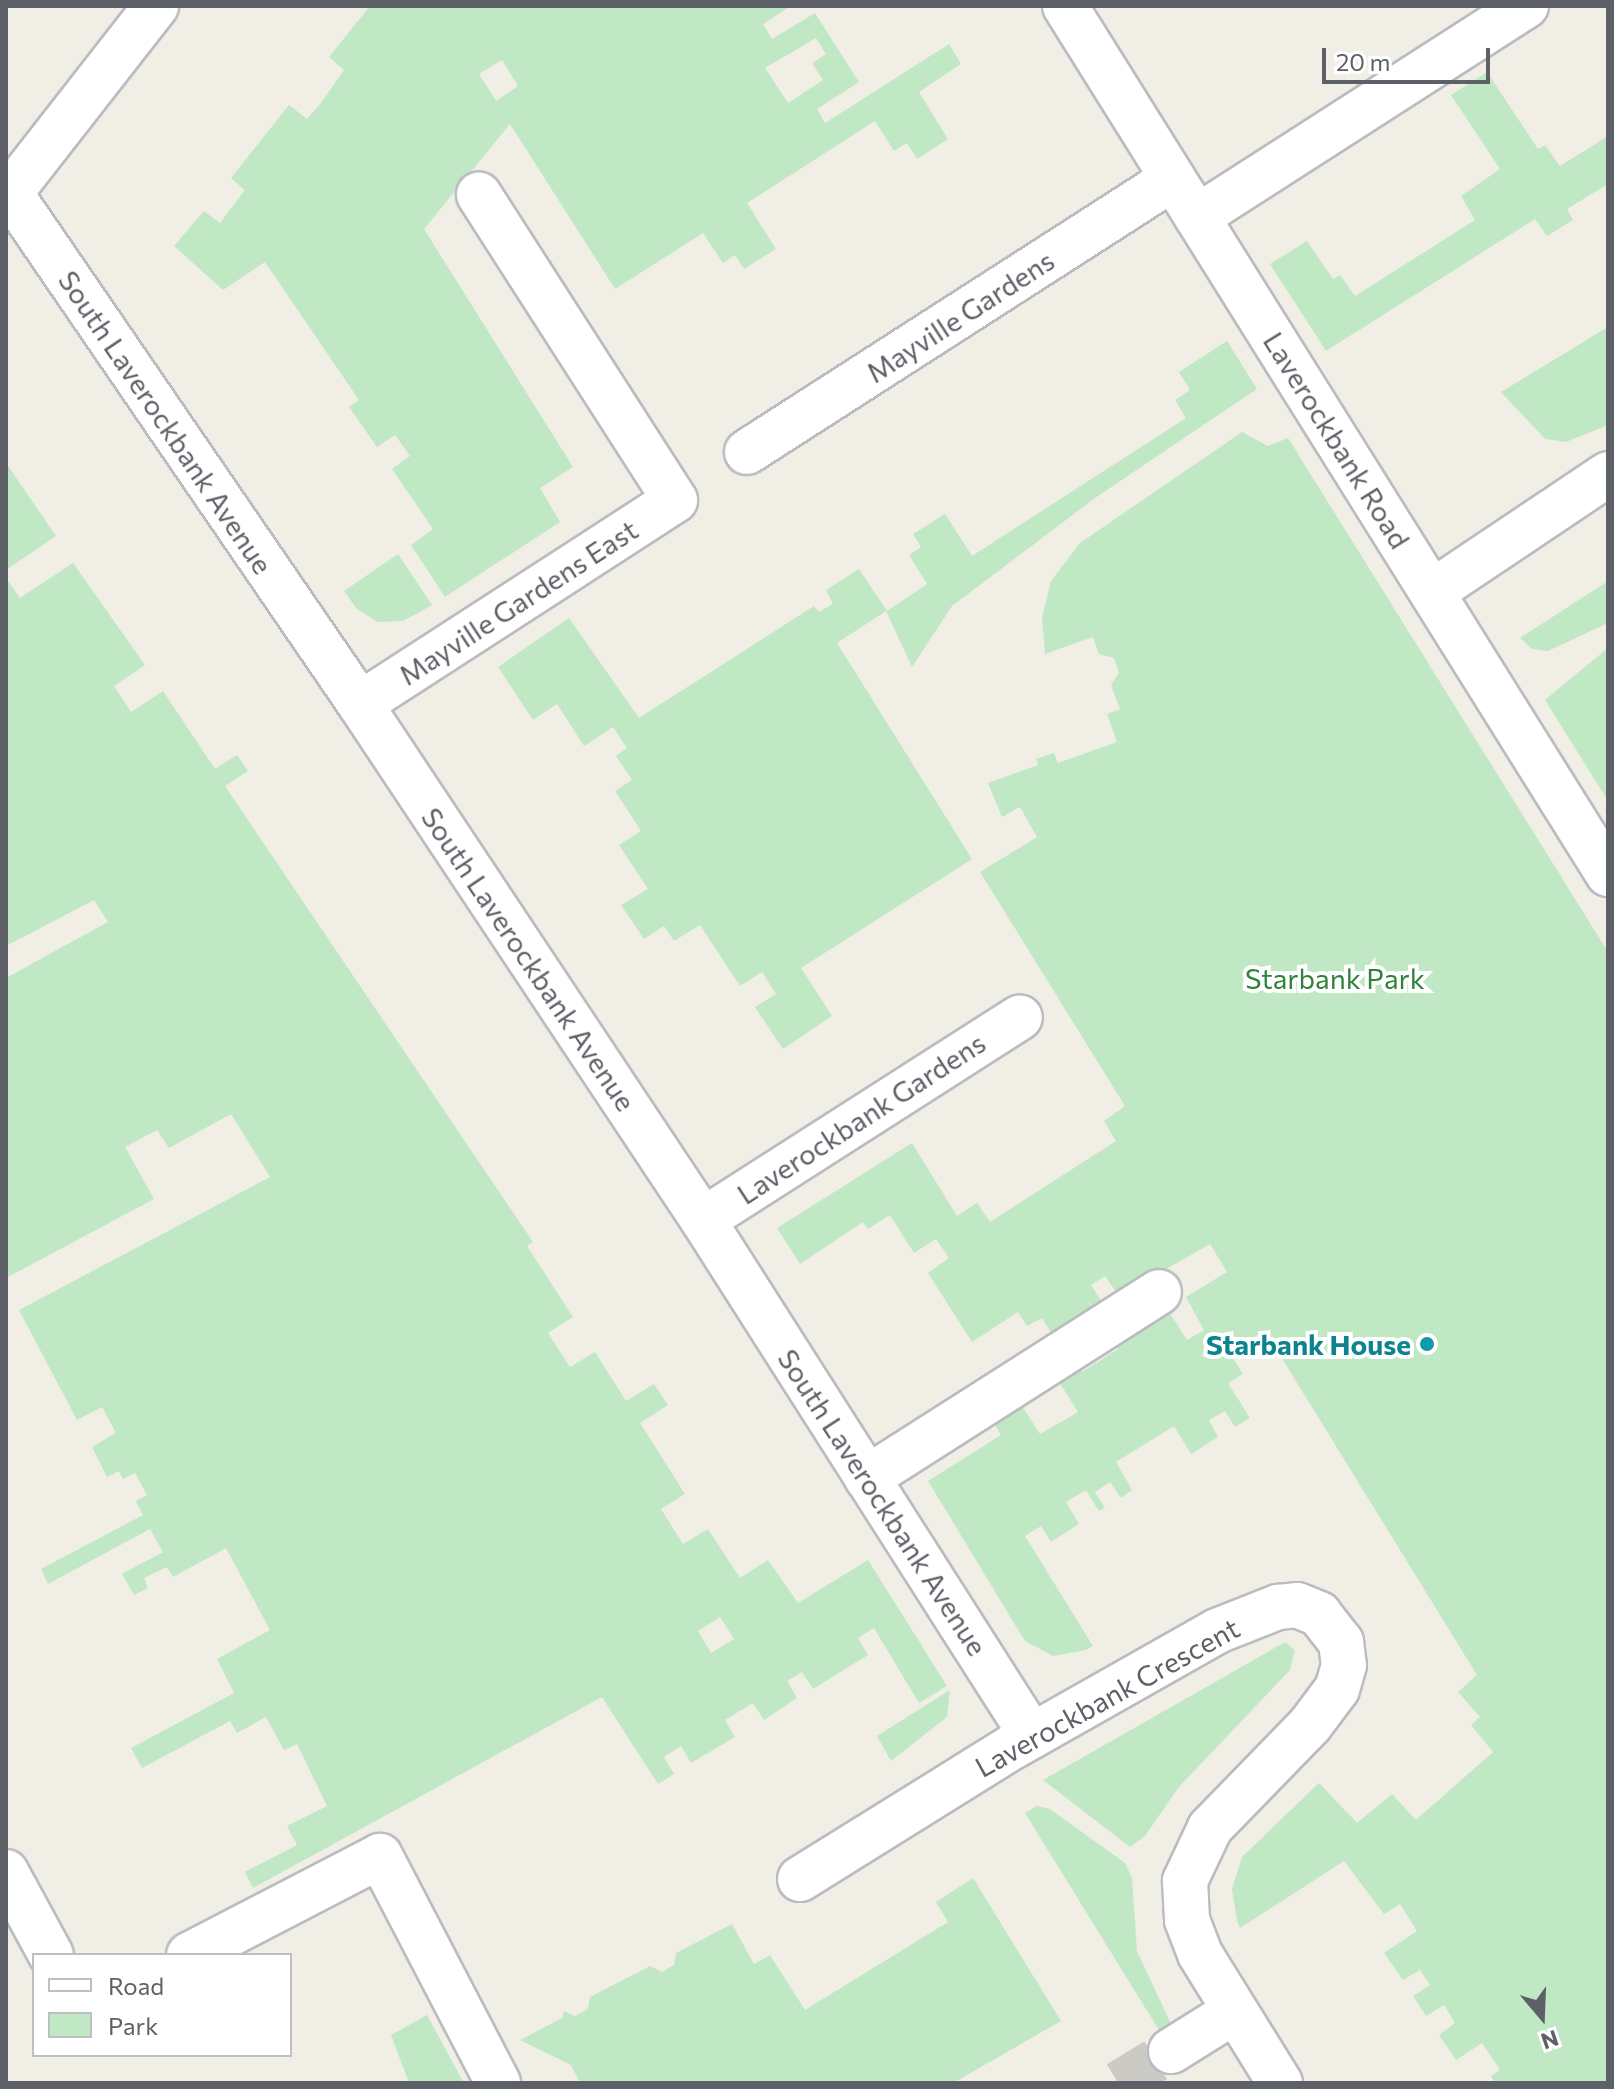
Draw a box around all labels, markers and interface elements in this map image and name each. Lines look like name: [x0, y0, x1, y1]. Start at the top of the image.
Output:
scale bar: [1326, 32, 1494, 82]
text: 20 m: [1336, 47, 1390, 76]
street label: Mayville Gardens: [860, 243, 1060, 389]
street label: South Laverockbank Avenue: [52, 264, 280, 580]
street label: Laverockbank Road: [1257, 326, 1417, 554]
street label: Mayville Gardens East: [392, 512, 644, 692]
street label: South Laverockbank Avenue: [415, 801, 643, 1117]
park label: Starbank Park: [1245, 961, 1425, 995]
street label: Laverockbank Gardens: [731, 1025, 991, 1211]
place label: Starbank House: [1206, 1327, 1411, 1361]
marker: Starbank House: [1418, 1335, 1436, 1353]
street label: South Laverockbank Avenue: [771, 1343, 995, 1661]
street label: Laverockbank Crescent: [969, 1610, 1245, 1784]
legend: [32, 1953, 292, 2057]
text: Road: [108, 1971, 164, 2000]
north arrow: [1502, 1977, 1582, 2057]
text: Park: [108, 2011, 158, 2040]
text: N: [1538, 2025, 1562, 2056]

